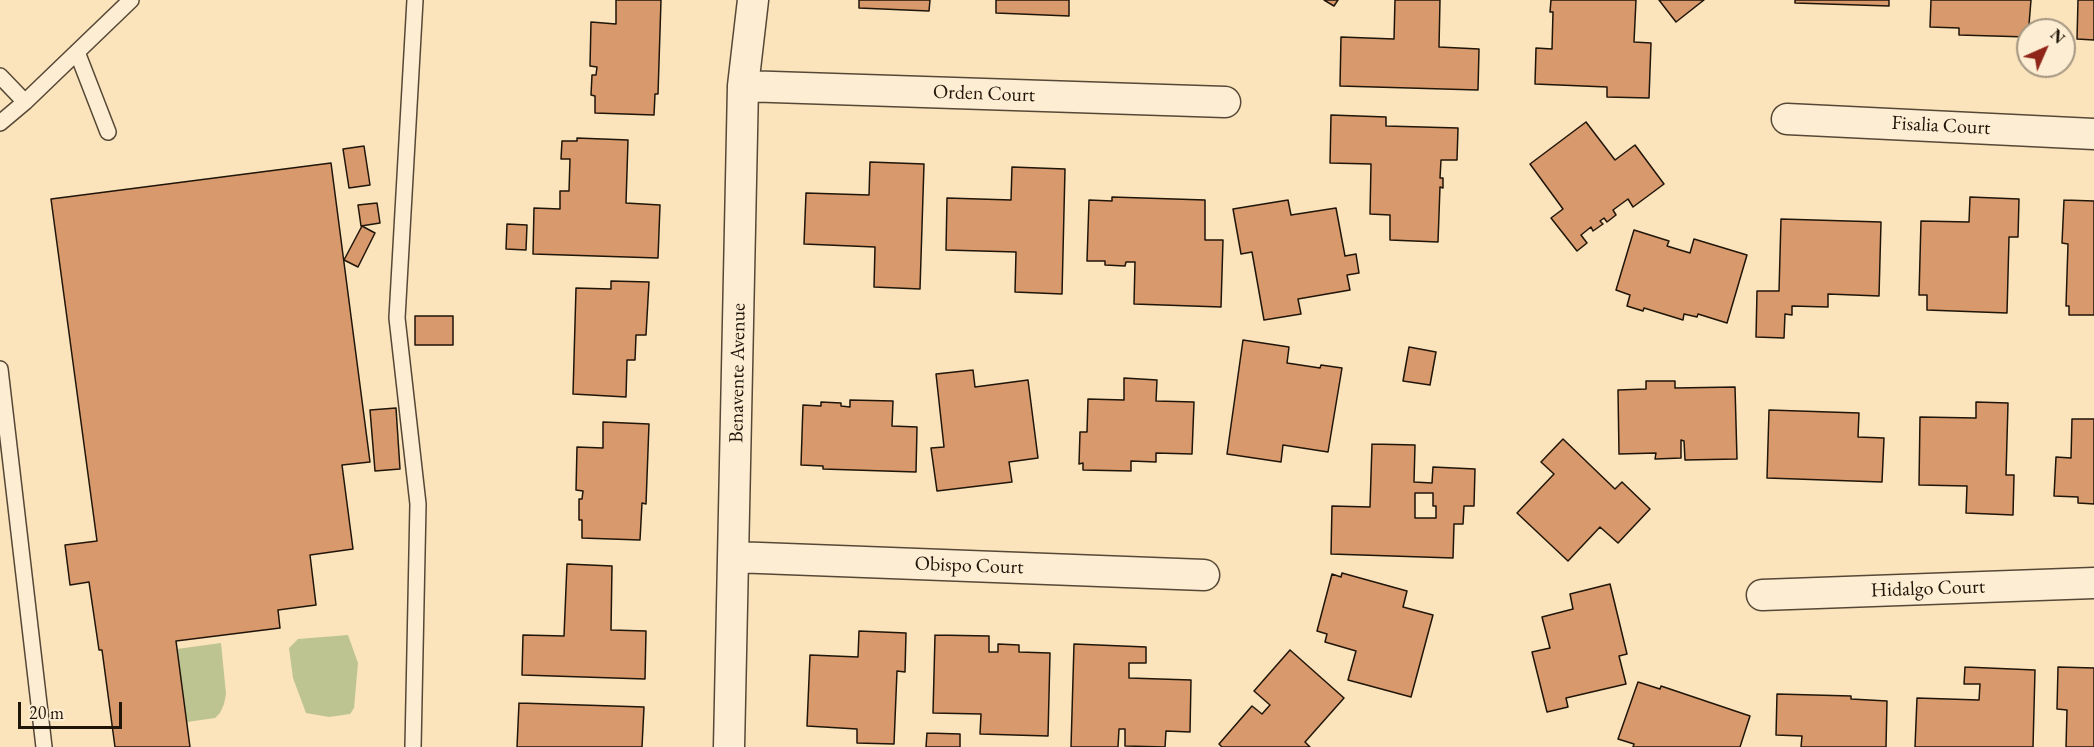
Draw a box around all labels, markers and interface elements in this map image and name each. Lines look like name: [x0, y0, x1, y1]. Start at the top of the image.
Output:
north arrow: [2016, 18, 2076, 78]
text: N: [2046, 24, 2070, 48]
street label: Orden Court: [933, 80, 1035, 108]
street label: Fisalia Court: [1891, 111, 1991, 141]
street label: Benavente Avenue: [725, 303, 751, 443]
street label: Obispo Court: [914, 552, 1024, 580]
street label: Hidalgo Court: [1871, 575, 1985, 603]
scale bar: [21, 690, 124, 728]
text: 20 m: [29, 701, 64, 724]

